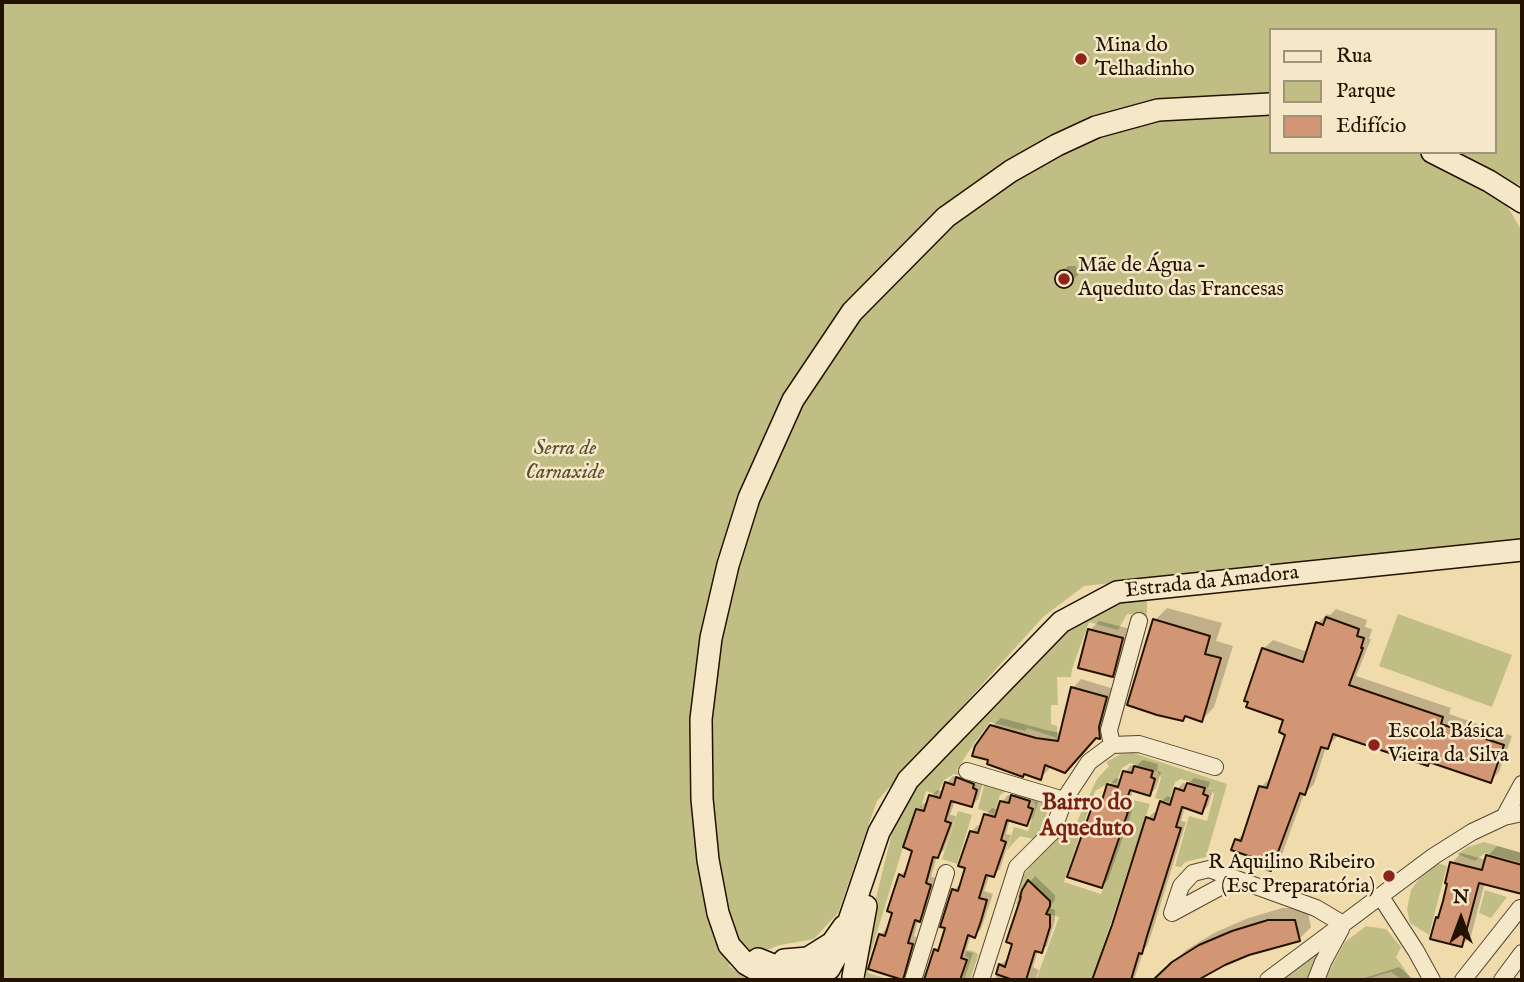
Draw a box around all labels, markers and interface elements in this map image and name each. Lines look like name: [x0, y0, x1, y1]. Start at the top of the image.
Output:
legend: [1268, 28, 1496, 154]
place label: Mina do Telhadinho: [1095, 34, 1195, 84]
text: Rua: [1336, 43, 1372, 70]
marker: Mina do Telhadinho: [1073, 51, 1089, 67]
text: Parque: [1336, 78, 1396, 105]
text: Edifício: [1336, 113, 1406, 140]
place label: Mãe de Água - Aqueduto das Francesas: [1078, 254, 1284, 304]
marker: Mãe de Água - Aqueduto das Francesas: [1056, 271, 1072, 287]
park label: Serra de Carnaxide: [525, 437, 605, 487]
street label: Estrada da Amadora: [1124, 561, 1300, 605]
place label: Escola Básica Vieira da Silva: [1388, 720, 1509, 770]
marker: Escola Básica Vieira da Silva: [1366, 737, 1382, 753]
district label: Bairro do Aqueduto: [1040, 790, 1134, 844]
place label: R Aquilino Ribeiro (Esc Preparatória): [1208, 851, 1375, 901]
marker: R Aquilino Ribeiro (Esc Preparatória): [1381, 868, 1397, 884]
north arrow: [1426, 884, 1496, 954]
text: N: [1453, 886, 1469, 910]

